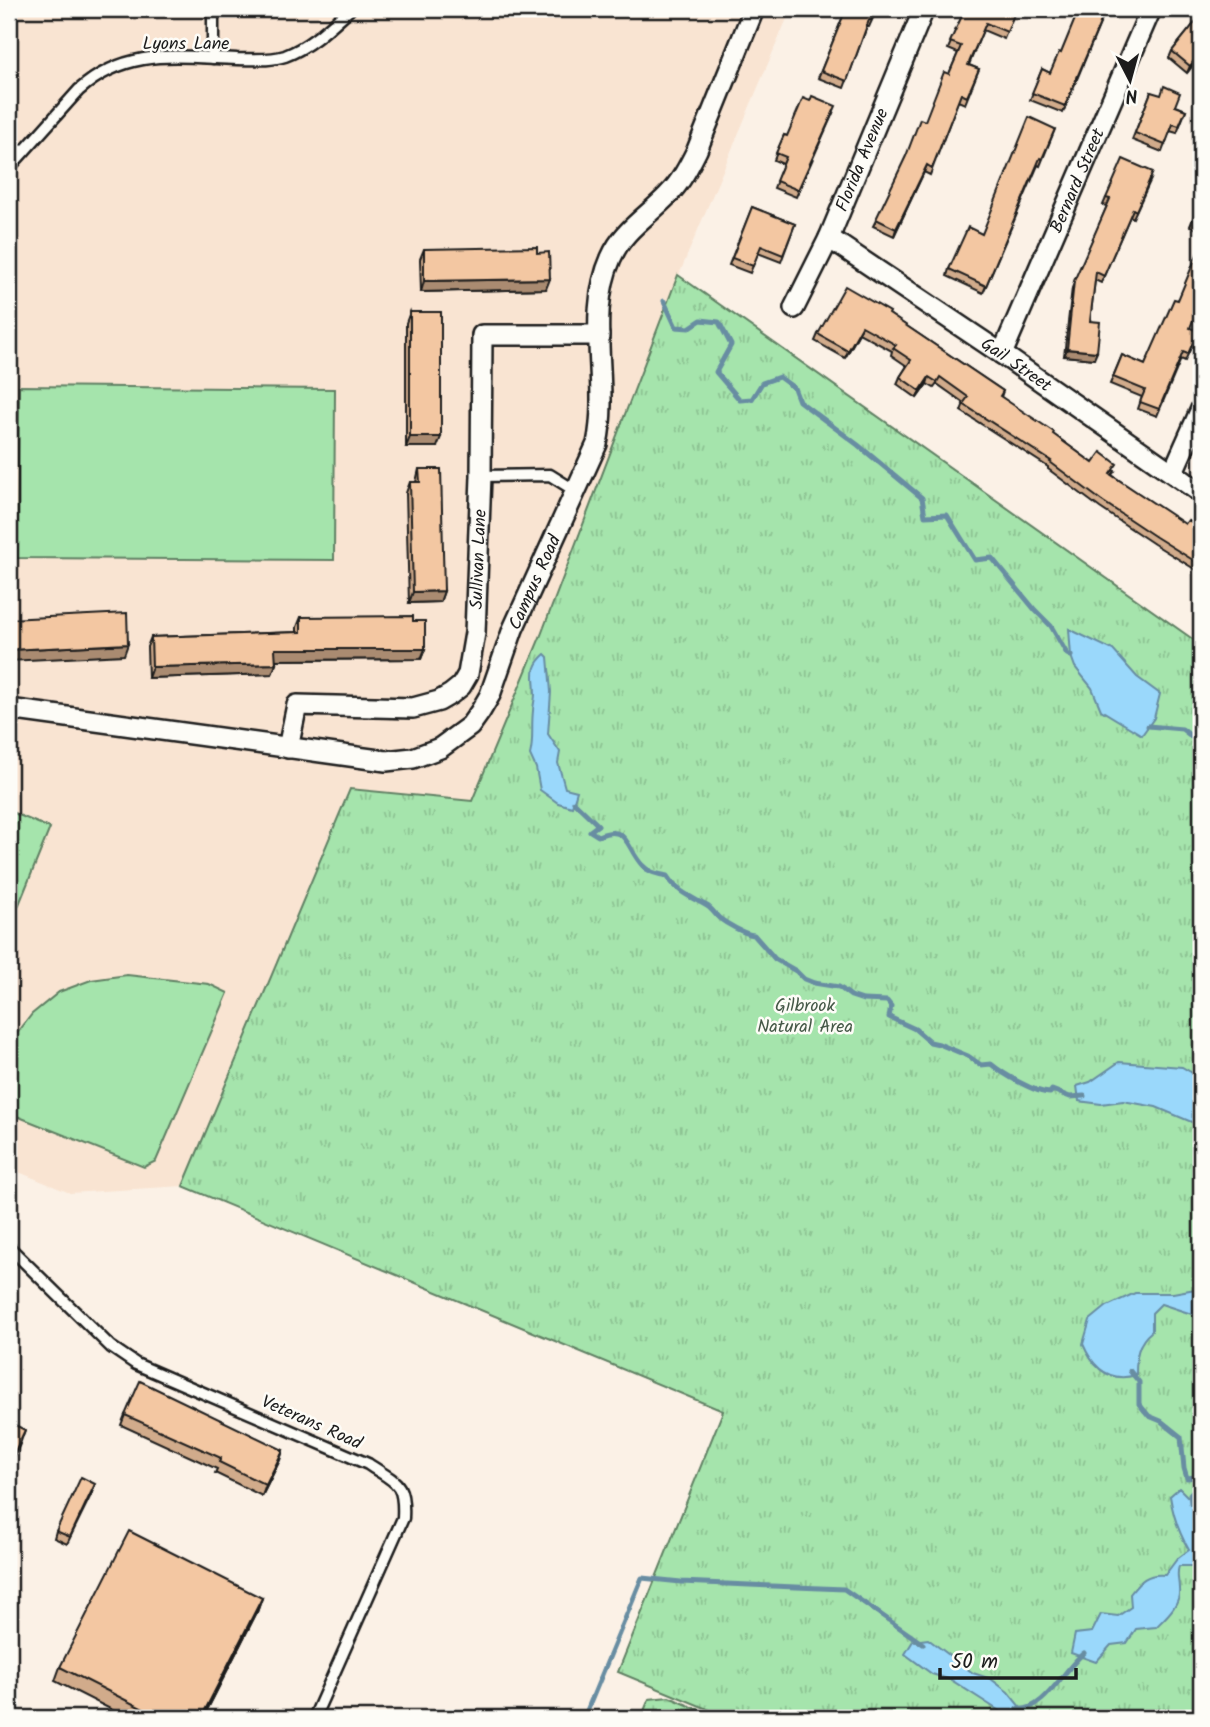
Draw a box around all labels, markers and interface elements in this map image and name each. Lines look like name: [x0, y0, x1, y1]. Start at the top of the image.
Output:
street label: Lyons Lane: [143, 30, 229, 59]
north arrow: [1094, 46, 1164, 116]
text: N: [1124, 79, 1139, 110]
street label: Florida Avenue: [828, 104, 897, 217]
street label: Bernard Street: [1043, 123, 1114, 238]
street label: Gail Street: [974, 330, 1058, 401]
street label: Sullivan Lane: [463, 509, 496, 610]
street label: Campus Road: [501, 529, 570, 635]
park label: Gilbrook Natural Area: [757, 992, 853, 1042]
street label: Veterans Road: [256, 1388, 367, 1459]
scale bar: [940, 1636, 1077, 1680]
text: 50 m: [951, 1646, 998, 1679]

